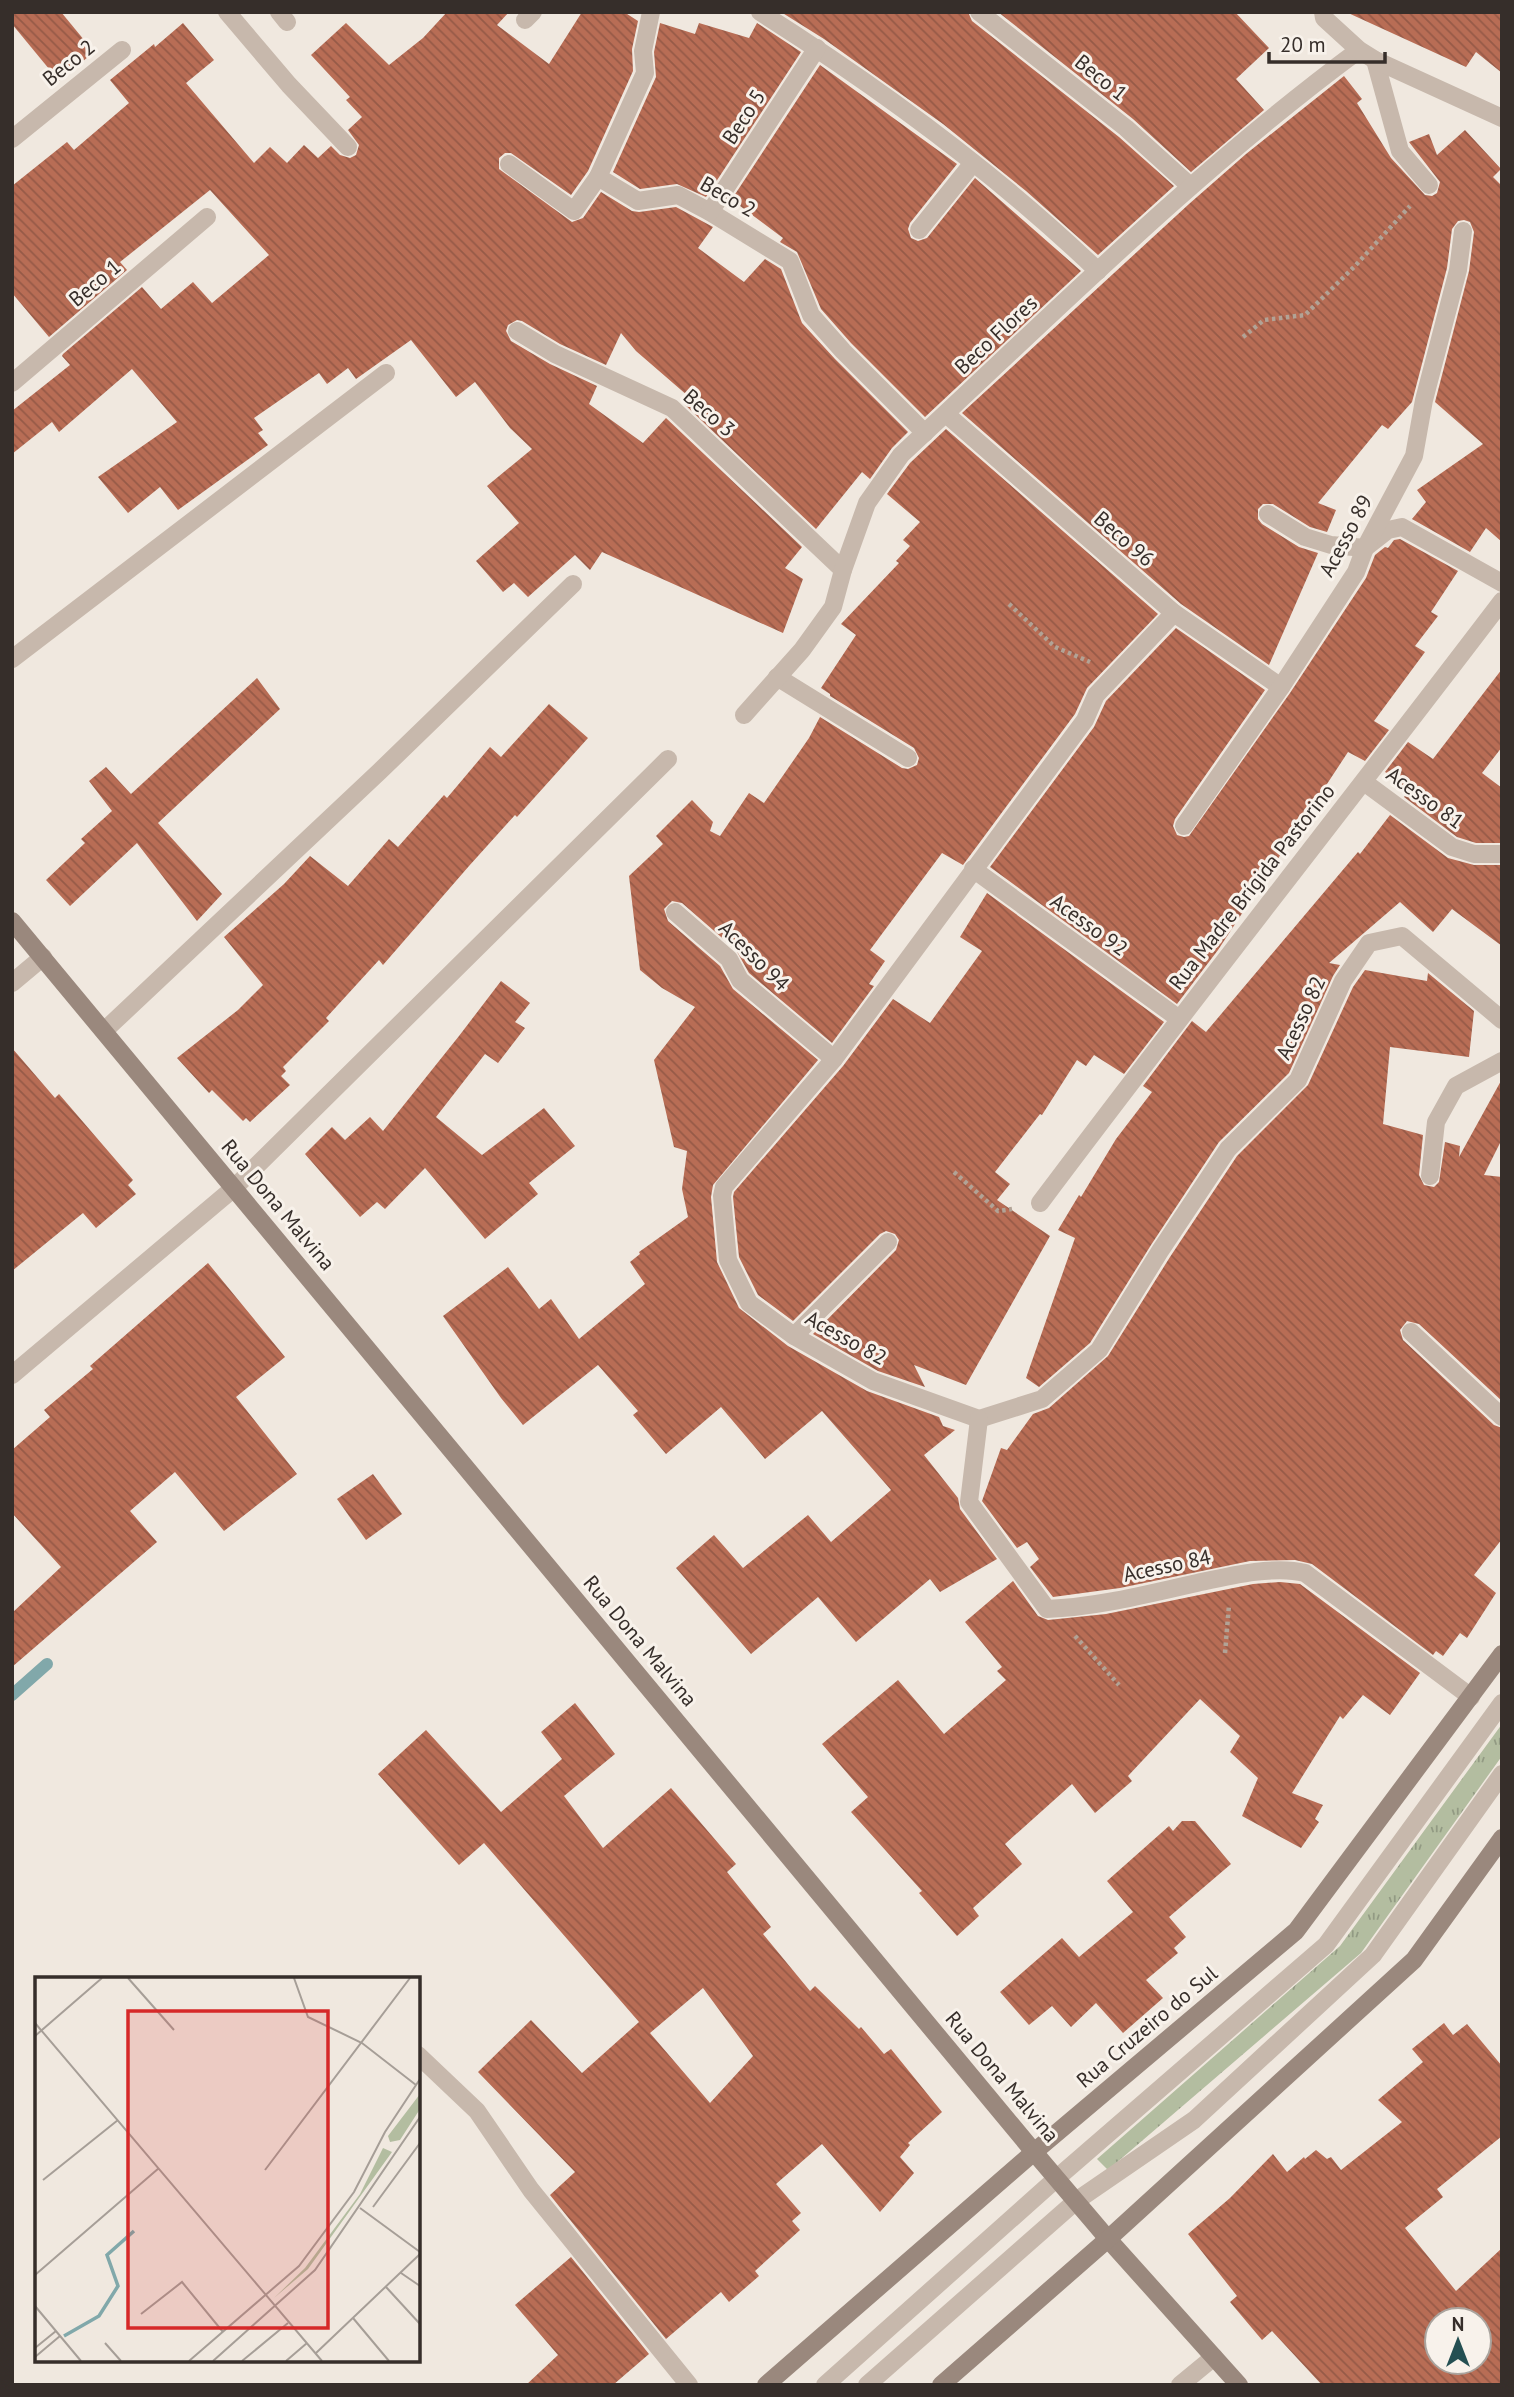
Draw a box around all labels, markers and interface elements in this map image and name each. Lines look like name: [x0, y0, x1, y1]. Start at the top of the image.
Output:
scale bar: [1269, 21, 1384, 65]
text: 20 m: [1280, 31, 1326, 58]
street label: Beco 2: [37, 33, 100, 92]
street label: Beco 1: [1070, 48, 1133, 107]
street label: Beco 5: [716, 84, 771, 149]
street label: Beco 2: [696, 170, 761, 223]
street label: Beco 1: [63, 253, 126, 312]
street label: Beco Flores: [949, 289, 1043, 380]
street label: Beco 3: [678, 383, 741, 442]
street label: Acesso 89: [1313, 490, 1378, 581]
street label: Beco 96: [1089, 505, 1160, 572]
street label: Acesso 81: [1381, 760, 1469, 835]
street label: Rua Madre Brígida Pastorino: [1163, 778, 1341, 995]
street label: Acesso 92: [1045, 887, 1133, 962]
street label: Acesso 94: [713, 915, 795, 997]
street label: Acesso 82: [1269, 972, 1332, 1064]
street label: Rua Dona Malvina: [216, 1134, 341, 1276]
street label: Acesso 82: [801, 1304, 892, 1371]
street label: Acesso 84: [1121, 1543, 1213, 1588]
street label: Rua Dona Malvina: [578, 1570, 703, 1712]
street label: Rua Cruzeiro do Sul: [1071, 1960, 1223, 2093]
inset map: [35, 1977, 420, 2362]
street label: Rua Dona Malvina: [940, 2006, 1065, 2148]
north arrow: [1423, 2306, 1493, 2376]
text: N: [1452, 2312, 1464, 2336]

